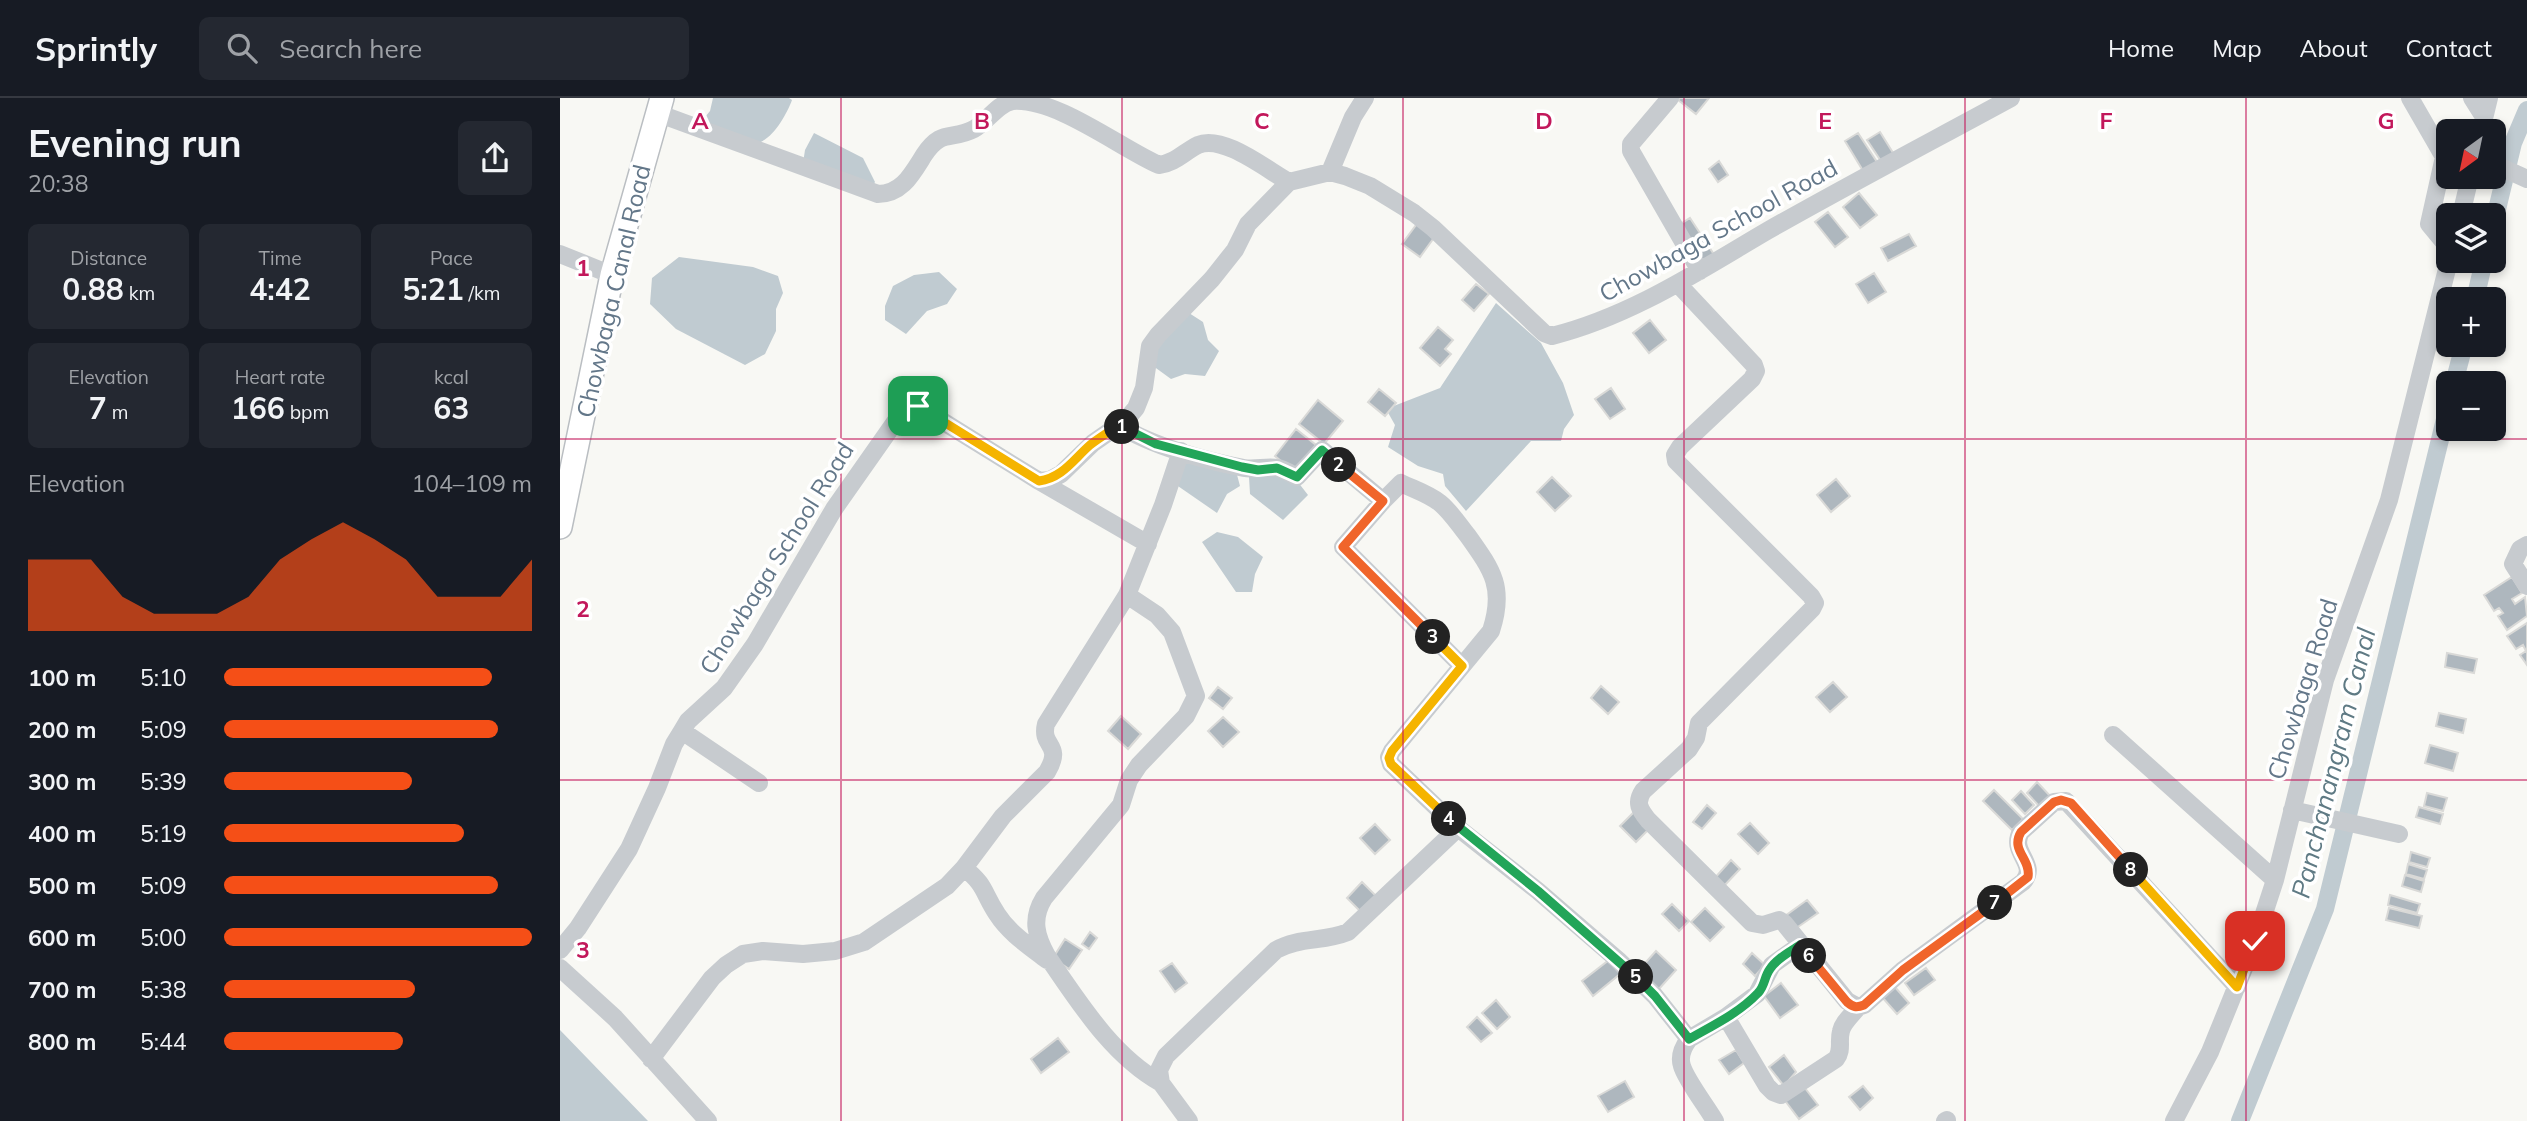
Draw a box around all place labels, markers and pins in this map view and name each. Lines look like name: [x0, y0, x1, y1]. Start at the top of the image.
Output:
pin: [888, 376, 948, 436]
pin: 1: [1104, 410, 1140, 444]
pin: 2: [1322, 448, 1356, 482]
pin: 3: [1416, 620, 1450, 654]
pin: 4: [1432, 802, 1466, 836]
pin: 8: [2114, 852, 2148, 888]
pin: 7: [1978, 886, 2012, 920]
pin: [2225, 911, 2285, 971]
pin: 6: [1792, 938, 1826, 974]
pin: 5: [1618, 960, 1654, 994]

